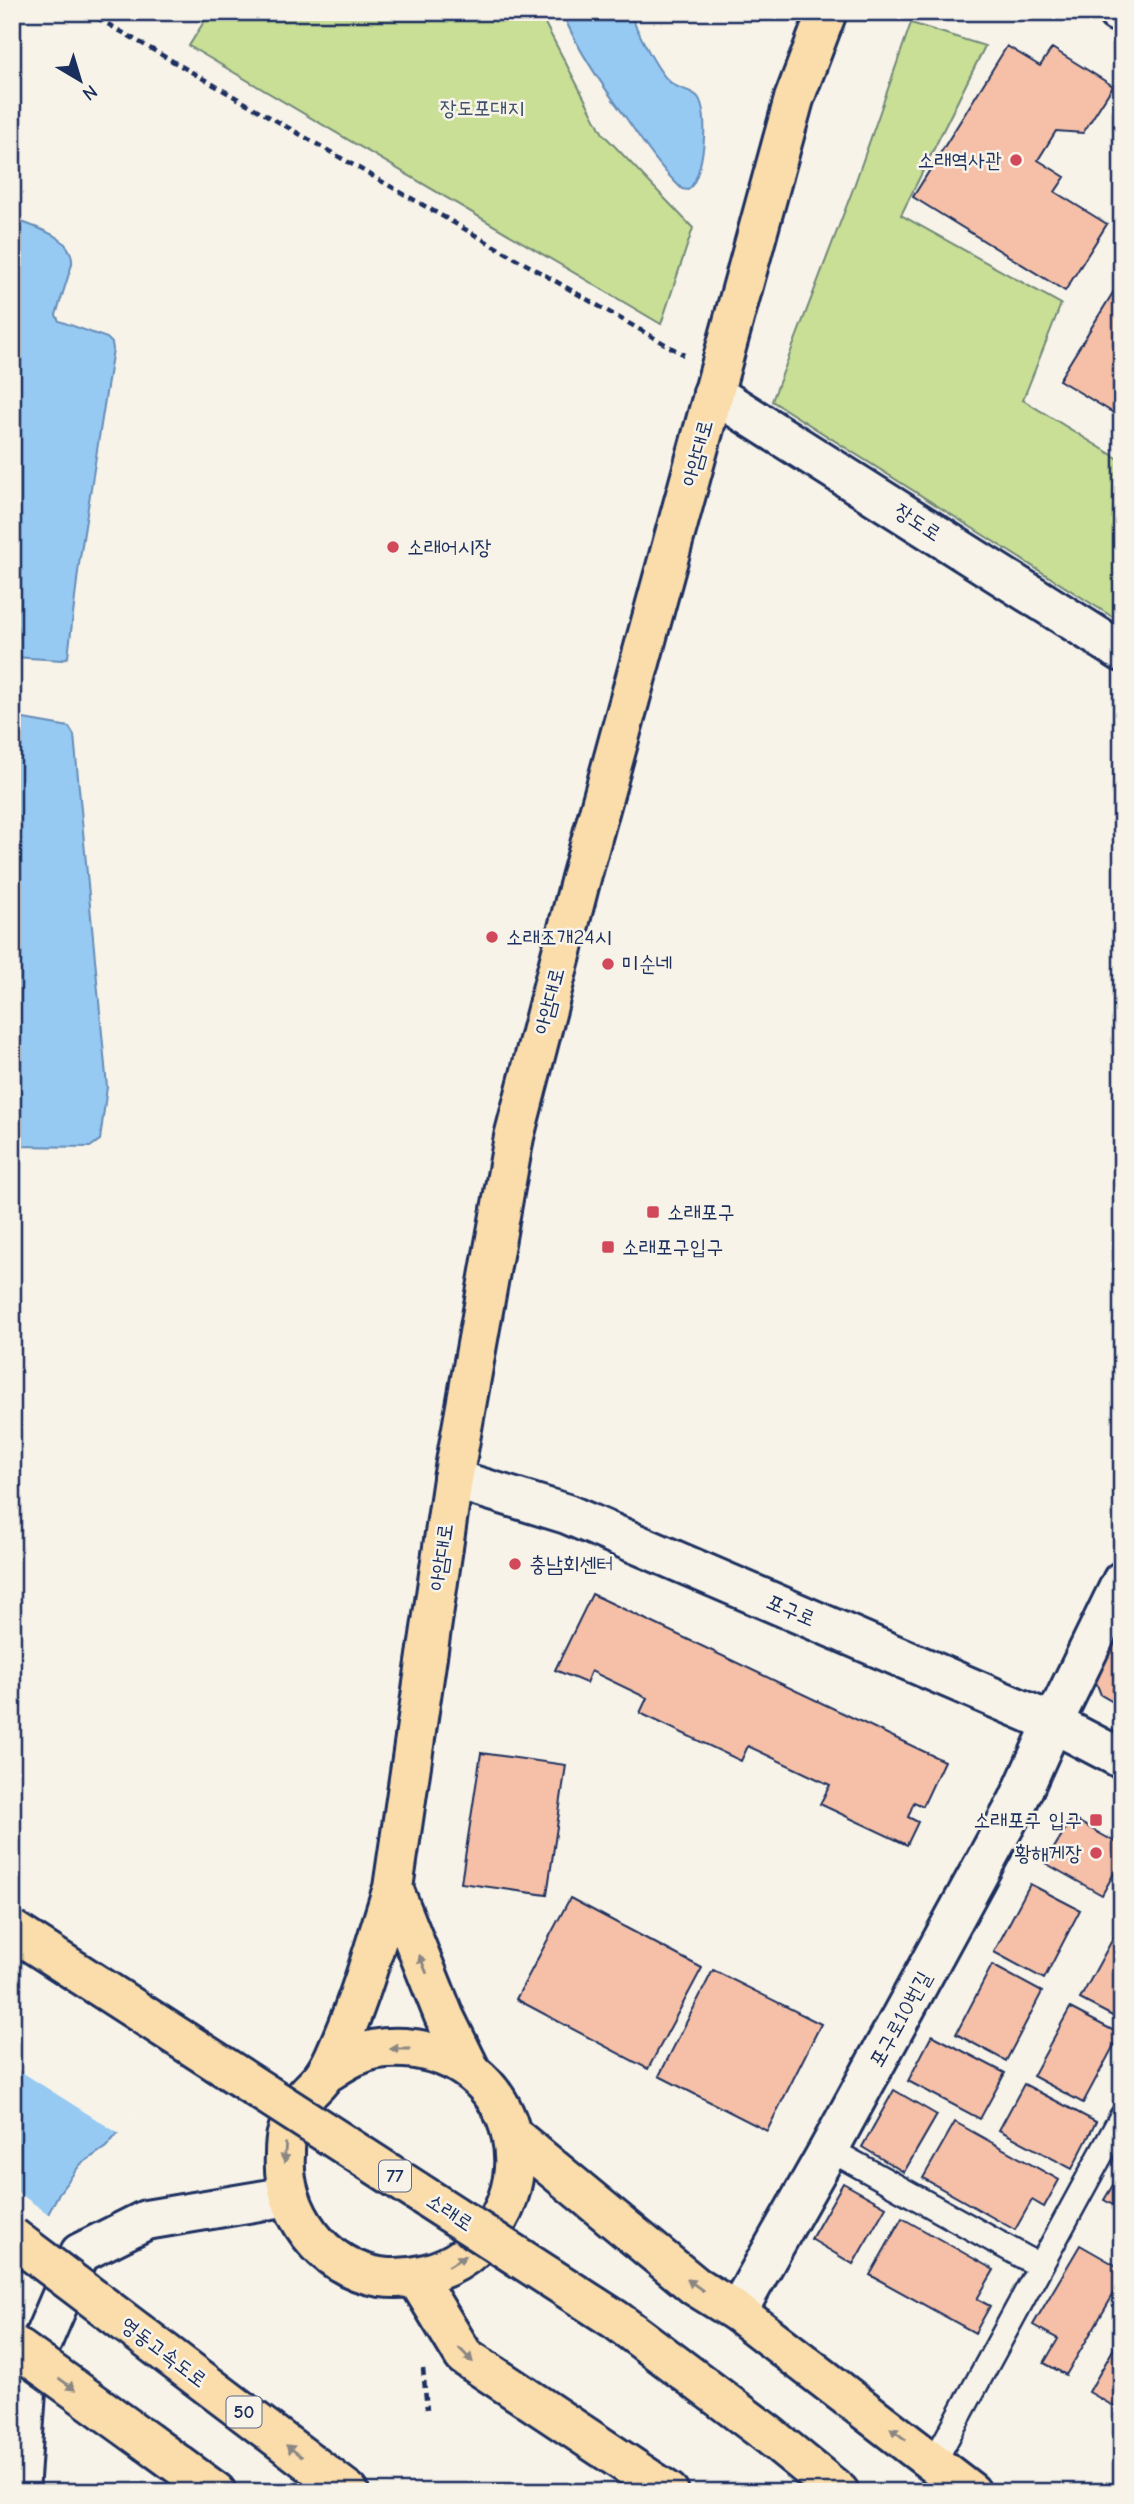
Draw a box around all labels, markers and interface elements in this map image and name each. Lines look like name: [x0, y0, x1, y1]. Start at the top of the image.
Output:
north arrow: [46, 46, 116, 116]
text: N: [78, 80, 102, 105]
park label: 장도포대지: [440, 96, 524, 120]
place label: 소래역사관: [918, 148, 1002, 172]
marker: 소래역사관: [1008, 152, 1024, 168]
street label: 아암대로: [677, 417, 717, 489]
street label: 장도로: [890, 498, 946, 546]
place label: 소래어시장: [407, 535, 492, 559]
marker: 소래어시장: [385, 539, 401, 555]
place label: 소래조개24시: [506, 925, 612, 949]
marker: 소래조개24시: [484, 929, 500, 945]
place label: 미순네: [622, 952, 673, 976]
marker: 미순네: [600, 956, 616, 972]
street label: 아암대로: [529, 965, 569, 1037]
place label: 소래포구: [667, 1200, 735, 1224]
marker: 소래포구: [645, 1204, 661, 1220]
place label: 소래포구입구: [622, 1235, 723, 1259]
marker: 소래포구입구: [600, 1239, 616, 1255]
street label: 아암대로: [424, 1522, 458, 1592]
place label: 충남회센터: [529, 1552, 614, 1576]
marker: 충남회센터: [507, 1556, 523, 1572]
street label: 포구로: [763, 1589, 819, 1631]
place label: 소래포구 입구: [974, 1808, 1082, 1832]
marker: 소래포구 입구: [1088, 1812, 1104, 1828]
place label: 황해게장: [1014, 1841, 1082, 1865]
marker: 황해게장: [1088, 1845, 1104, 1861]
one-way arrow: [417, 1953, 428, 1974]
street label: 포구로10번길: [864, 1967, 936, 2071]
one-way arrow: [389, 2043, 411, 2055]
one-way arrow: [279, 2143, 290, 2165]
road number: 77: [379, 2160, 411, 2192]
street label: 소래로: [422, 2188, 478, 2236]
one-way arrow: [447, 2254, 467, 2267]
one-way arrow: [686, 2278, 705, 2292]
street label: 영동고속도로: [116, 2312, 212, 2392]
one-way arrow: [458, 2346, 474, 2363]
one-way arrow: [58, 2376, 76, 2391]
road number: 50: [226, 2396, 262, 2428]
one-way arrow: [889, 2428, 907, 2442]
one-way arrow: [285, 2444, 303, 2458]

